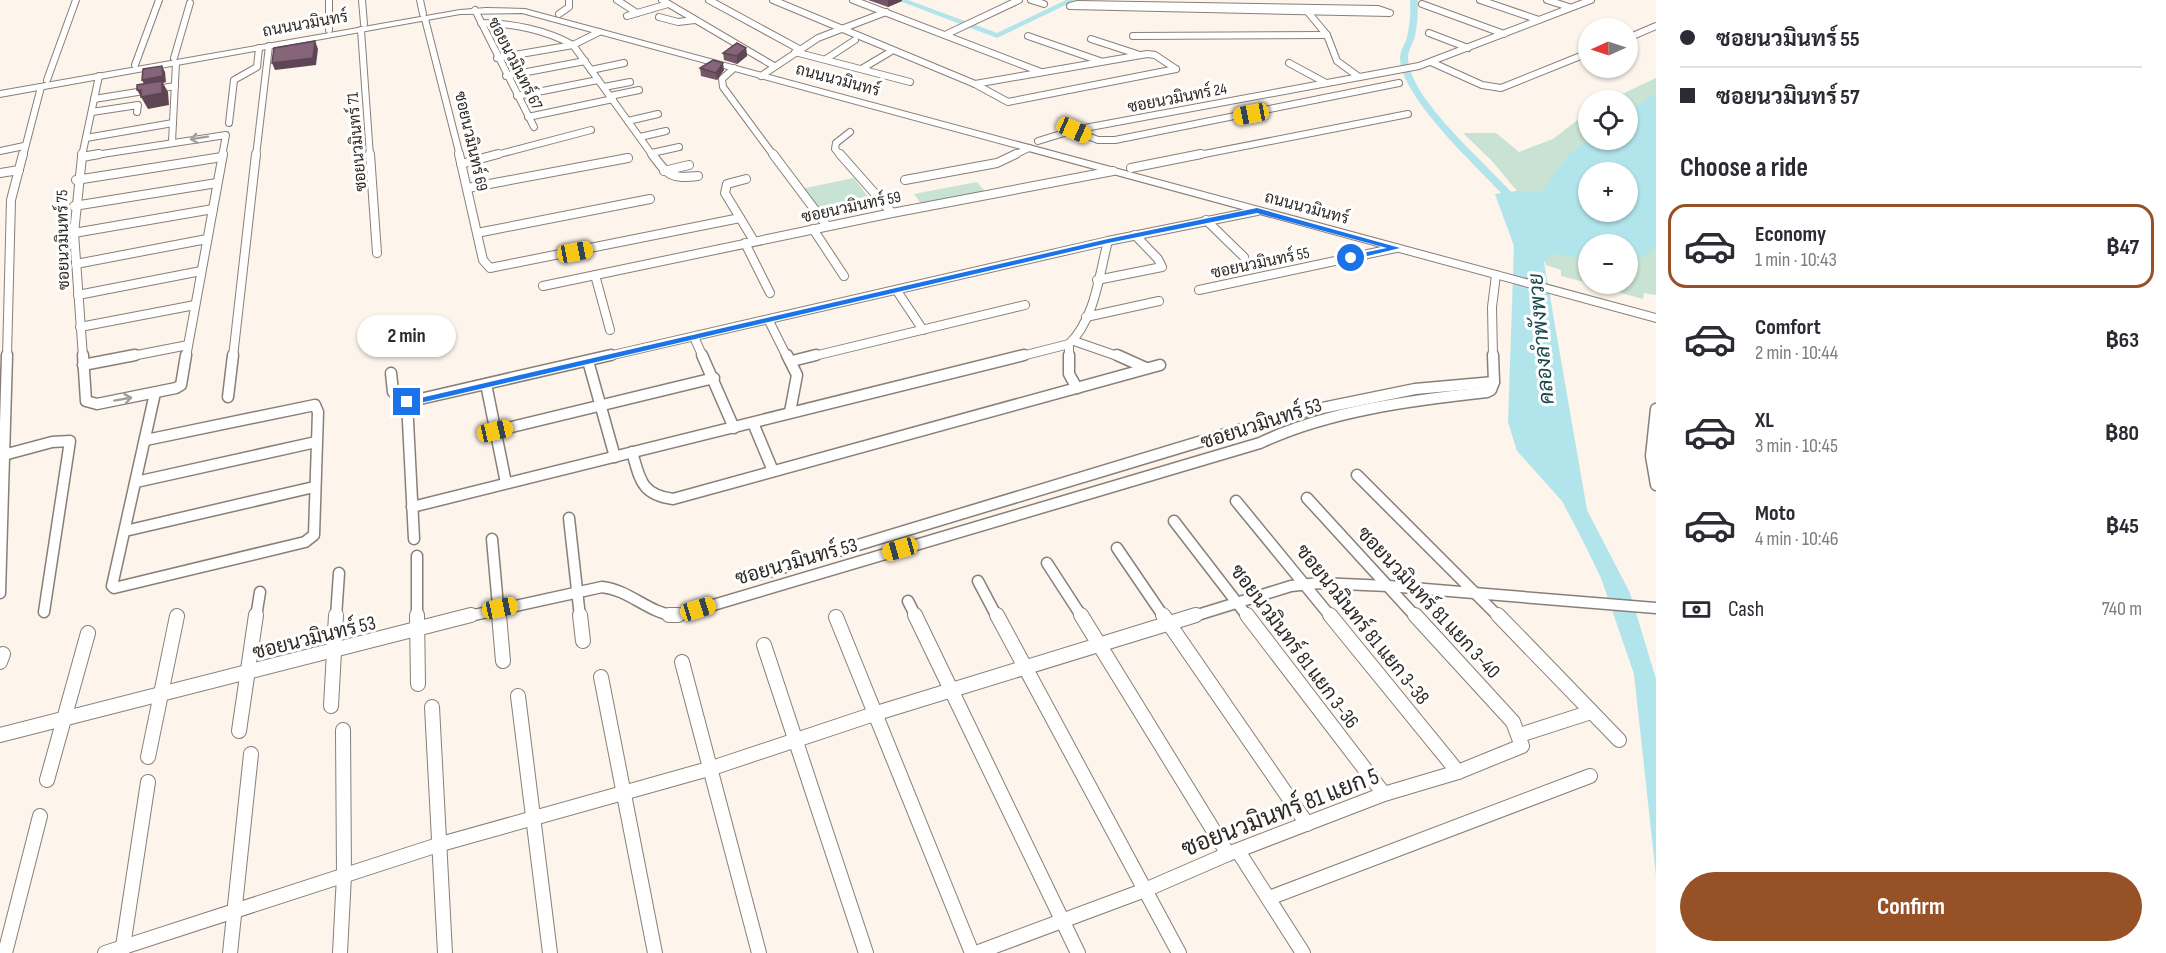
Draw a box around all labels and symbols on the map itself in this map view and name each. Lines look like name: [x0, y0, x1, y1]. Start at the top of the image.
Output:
street label: ถนนนวมินทร์: [260, 4, 350, 41]
street label: ซอยนวมินทร์ 67: [483, 13, 550, 114]
north arrow: [1578, 18, 1638, 78]
street label: ถนนนวมินทร์: [793, 56, 883, 101]
street label: ซอยนวมินทร์ 24: [1125, 76, 1229, 117]
street label: ซอยนวมินทร์ 69: [450, 89, 495, 193]
street label: ซอยนวมินทร์ 71: [340, 91, 371, 193]
car: [1232, 102, 1270, 126]
car: [1054, 114, 1094, 146]
one-way arrow: [190, 132, 210, 143]
street label: ซอยนวมินทร์ 59: [799, 184, 903, 227]
street label: ถนนนวมินทร์: [1262, 184, 1352, 229]
street label: ซอยนวมินทร์ 75: [49, 190, 74, 290]
car: [556, 240, 594, 264]
street label: ซอยนวมินทร์ 55: [1208, 240, 1311, 283]
route start: [1337, 244, 1364, 271]
water label: คลองลำพังพวย: [1523, 272, 1560, 406]
callout: 2 min: [358, 315, 456, 357]
route end: [393, 388, 420, 415]
street label: ซอยนวมินทร์ 53: [1197, 390, 1325, 455]
one-way arrow: [113, 393, 133, 404]
car: [475, 418, 515, 444]
street label: ซอยนวมินทร์ 81 แยก 3-40: [1352, 520, 1507, 684]
street label: ซอยนวมินทร์ 53: [732, 530, 860, 591]
car: [880, 535, 920, 563]
street label: ซอยนวมินทร์ 81 แยก 3-38: [1290, 538, 1437, 710]
street label: ซอยนวมินทร์ 81 แยก 3-36: [1225, 558, 1366, 733]
car: [481, 595, 519, 621]
car: [678, 595, 718, 623]
street label: ซอยนวมินทร์ 53: [250, 608, 378, 665]
street label: ซอยนวมินทร์ 81 แยก 5: [1177, 760, 1383, 863]

